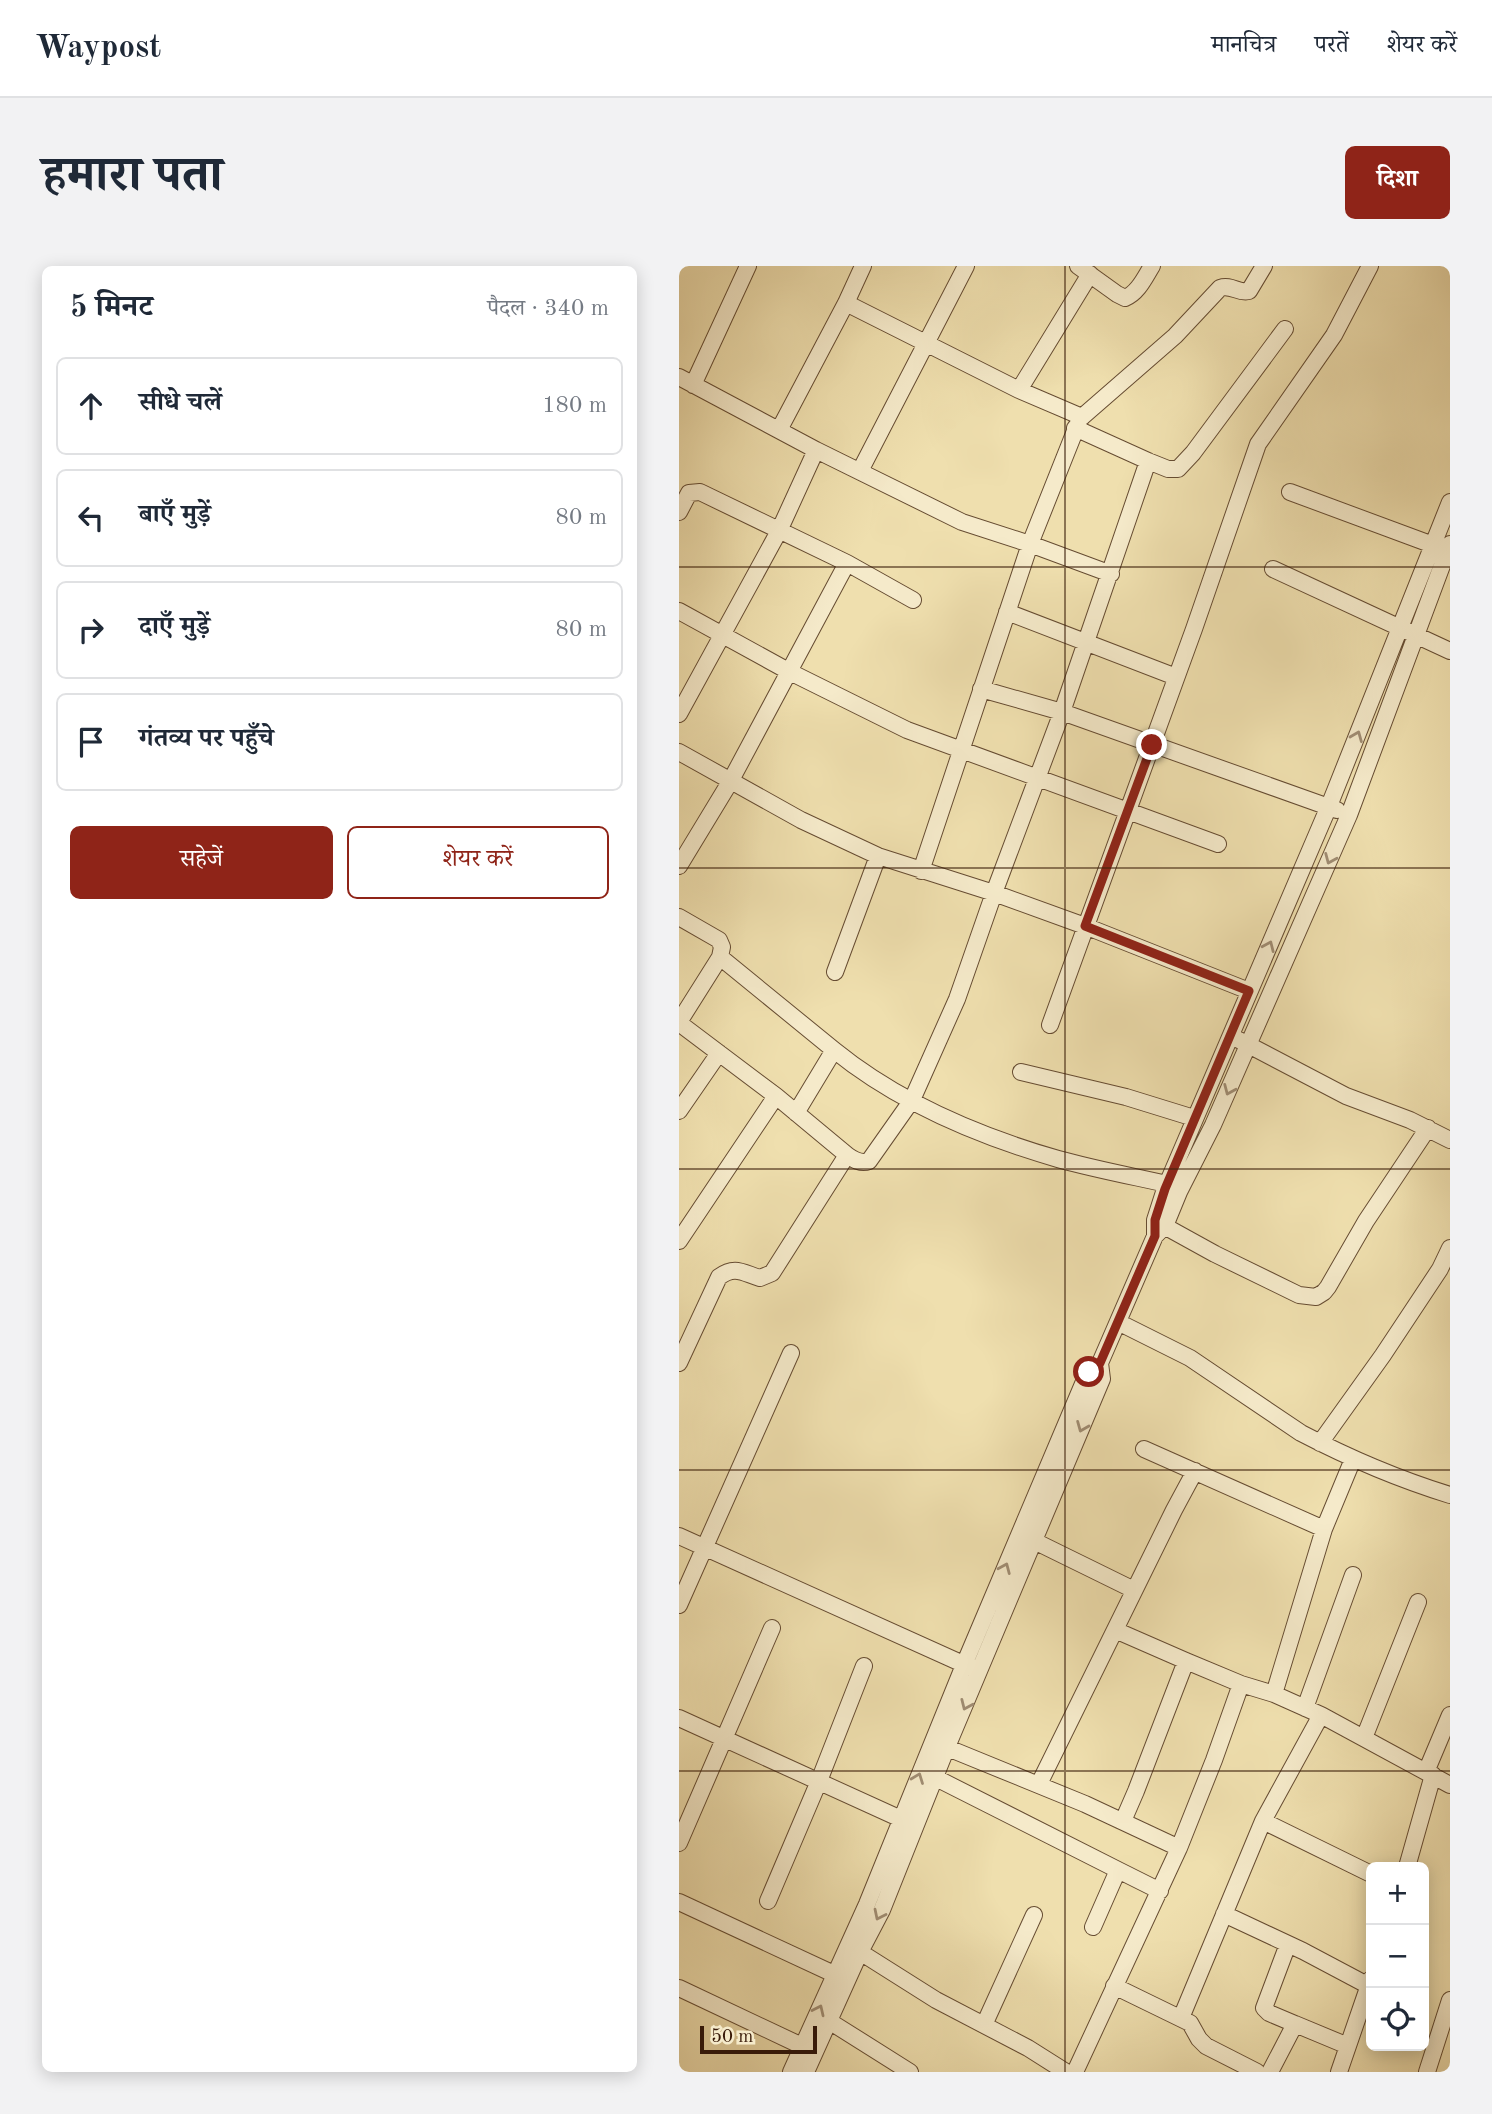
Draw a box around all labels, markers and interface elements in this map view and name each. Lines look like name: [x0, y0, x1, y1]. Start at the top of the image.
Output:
text: Waypost: [35, 32, 161, 65]
text: मानचित्र: [1211, 34, 1276, 58]
text: परतें: [1314, 34, 1349, 58]
text: शेयर करें: [1387, 34, 1457, 58]
button: दिशा: [1345, 146, 1450, 219]
text: हमारा पता: [42, 153, 222, 202]
text: 5 मिनट: [70, 293, 153, 323]
text: पैदल · 340 m: [487, 297, 609, 320]
icon: ahead: [72, 387, 110, 425]
text: सीधे चलें: [139, 390, 222, 416]
text: 180 m: [542, 394, 607, 417]
icon: left: [72, 499, 110, 537]
text: बाएँ मुड़ें: [139, 502, 211, 528]
text: 80 m: [556, 506, 607, 529]
icon: right: [72, 611, 110, 649]
text: दाएँ मुड़ें: [139, 614, 210, 640]
text: 80 m: [556, 618, 607, 641]
icon: arrive: [72, 723, 110, 761]
text: गंतव्य पर पहुँचे: [139, 726, 274, 752]
route end: [1136, 729, 1167, 760]
one-way arrow: [1349, 731, 1363, 743]
button: सहेजें: [70, 826, 333, 899]
button: शेयर करें: [347, 826, 609, 899]
one-way arrow: [1324, 852, 1338, 865]
one-way arrow: [1261, 941, 1275, 953]
one-way arrow: [1223, 1083, 1237, 1095]
route start: [1073, 1356, 1104, 1387]
one-way arrow: [1077, 1421, 1091, 1433]
one-way arrow: [996, 1563, 1010, 1575]
one-way arrow: [960, 1698, 974, 1710]
one-way arrow: [910, 1773, 924, 1785]
map controls: [1366, 1862, 1429, 2051]
button: +: [1366, 1862, 1429, 1925]
one-way arrow: [874, 1908, 888, 1920]
button: −: [1366, 1925, 1429, 1988]
button: locate: [1366, 1988, 1429, 2051]
one-way arrow: [811, 2005, 825, 2017]
scale bar: [700, 2023, 817, 2055]
text: 50 m: [711, 2028, 753, 2047]

